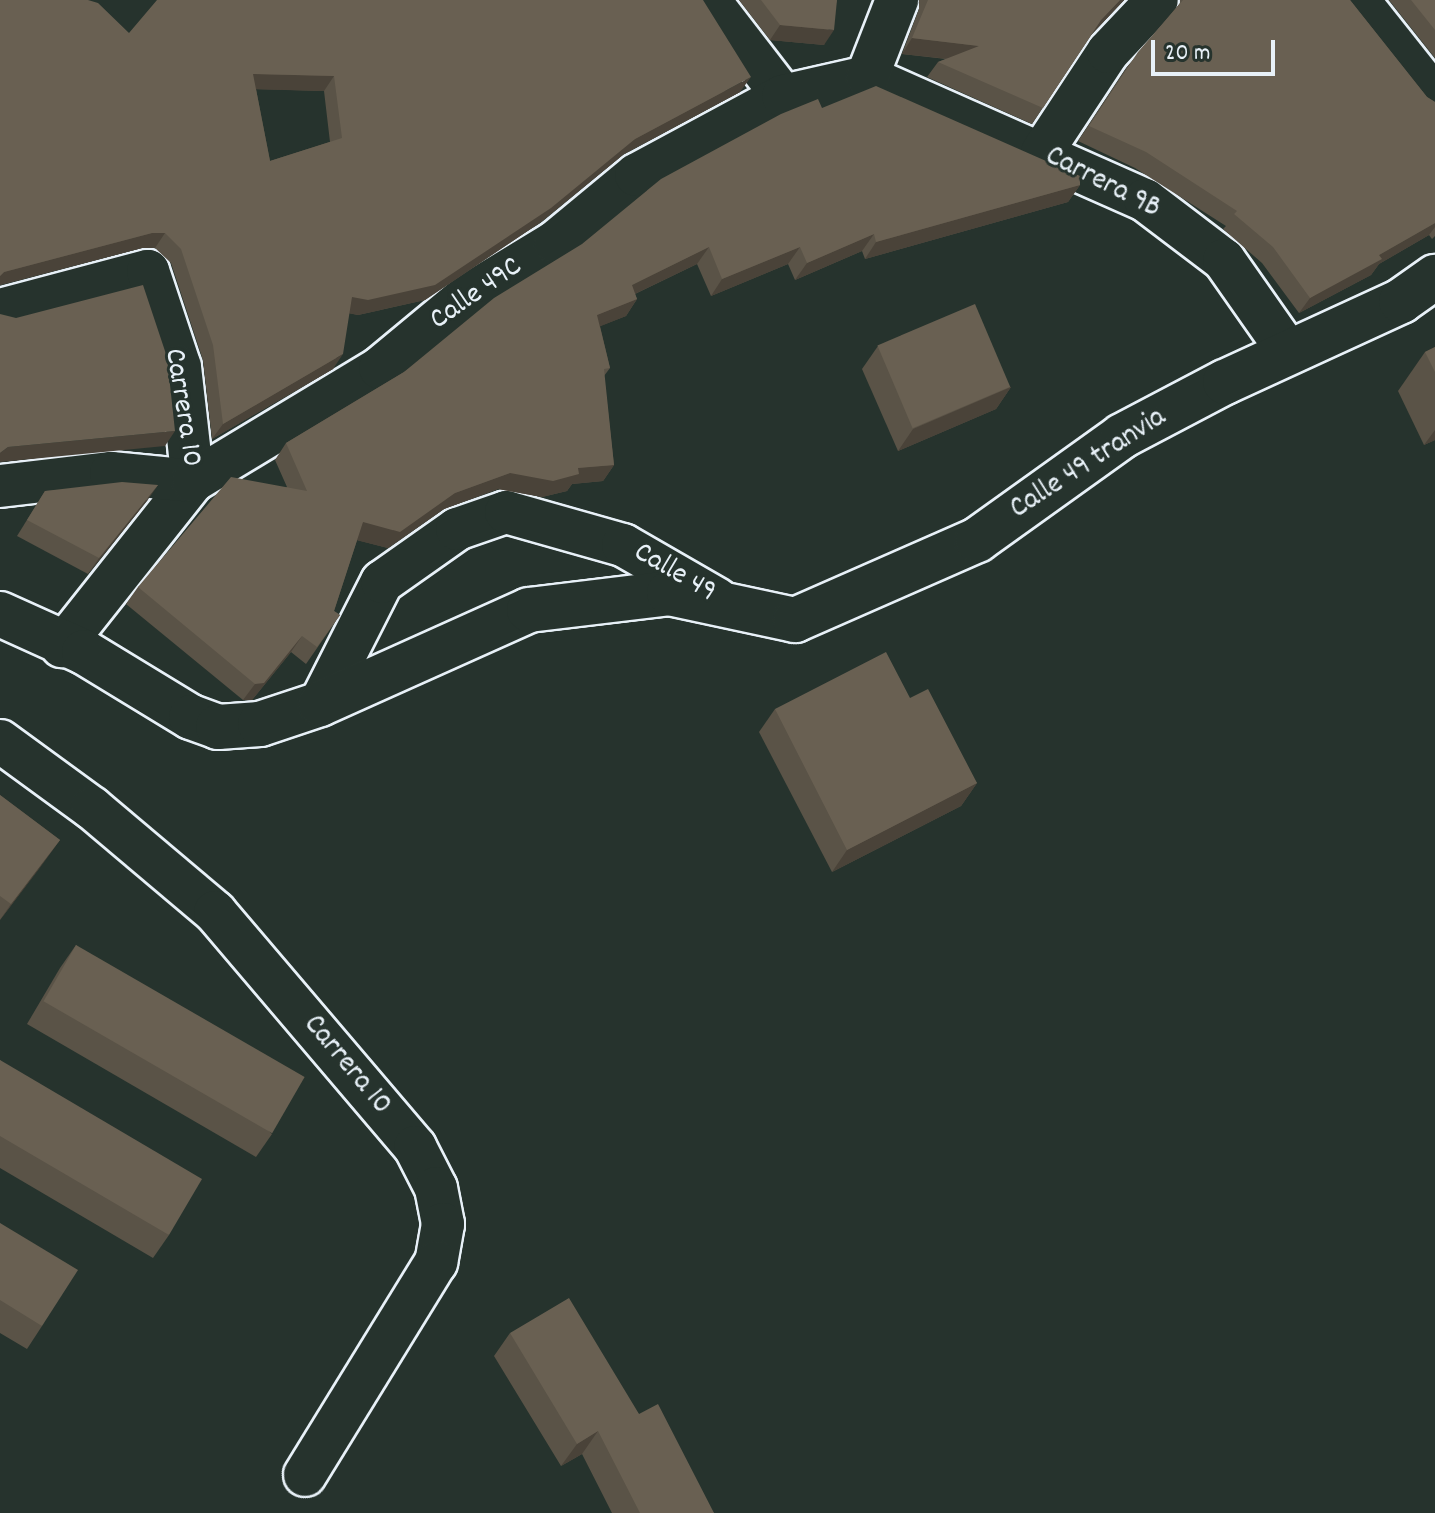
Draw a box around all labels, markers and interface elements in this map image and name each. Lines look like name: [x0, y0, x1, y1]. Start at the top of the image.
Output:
scale bar: [1155, 24, 1279, 74]
text: 20 m: [1165, 37, 1211, 71]
street label: Carrera 9B: [1038, 140, 1166, 228]
street label: Calle 49C: [424, 250, 530, 340]
street label: Carrera 10: [154, 346, 208, 470]
street label: Calle 49 tranvia: [1004, 401, 1174, 529]
street label: Calle 49: [626, 536, 722, 612]
street label: Carrera 10: [294, 1009, 398, 1123]

